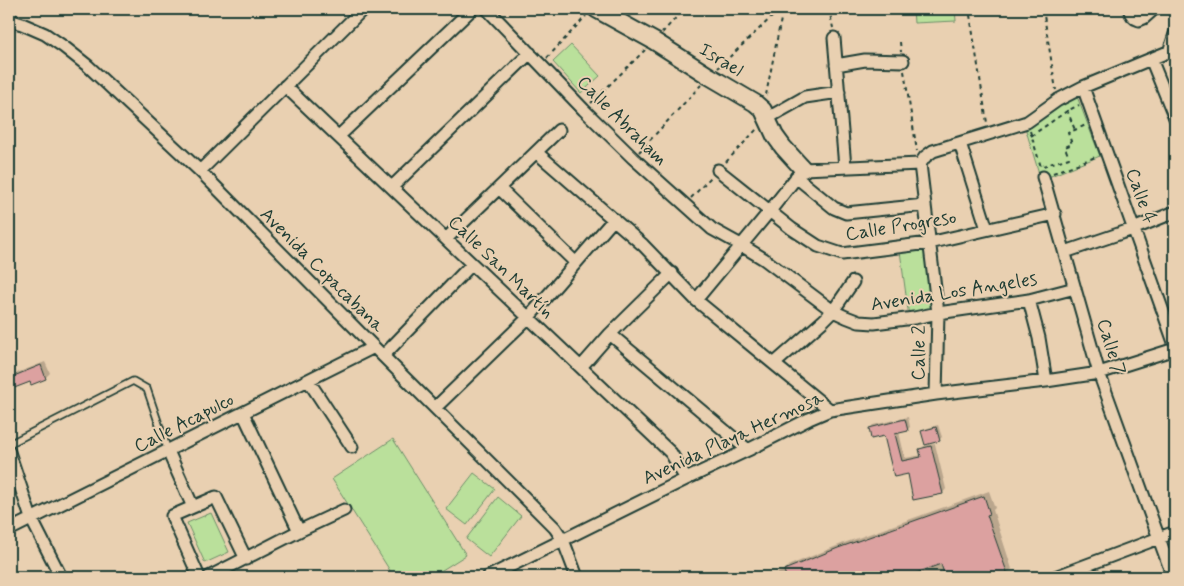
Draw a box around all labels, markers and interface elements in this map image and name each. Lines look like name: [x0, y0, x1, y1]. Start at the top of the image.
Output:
street label: Israel: [694, 37, 748, 83]
street label: Calle Abraham: [571, 70, 673, 172]
street label: Calle 4: [1119, 165, 1163, 227]
street label: Avenida Copacabana: [254, 202, 390, 338]
street label: Calle Progreso: [844, 205, 958, 248]
street label: Calle San Martín: [442, 210, 560, 324]
street label: Avenida Los Angeles: [869, 267, 1039, 318]
street label: Calle 7: [1091, 316, 1131, 378]
street label: Calle 2: [906, 325, 932, 381]
street label: Avenida Playa Hermosa: [639, 385, 828, 491]
street label: Calle Acapulco: [130, 387, 238, 459]

